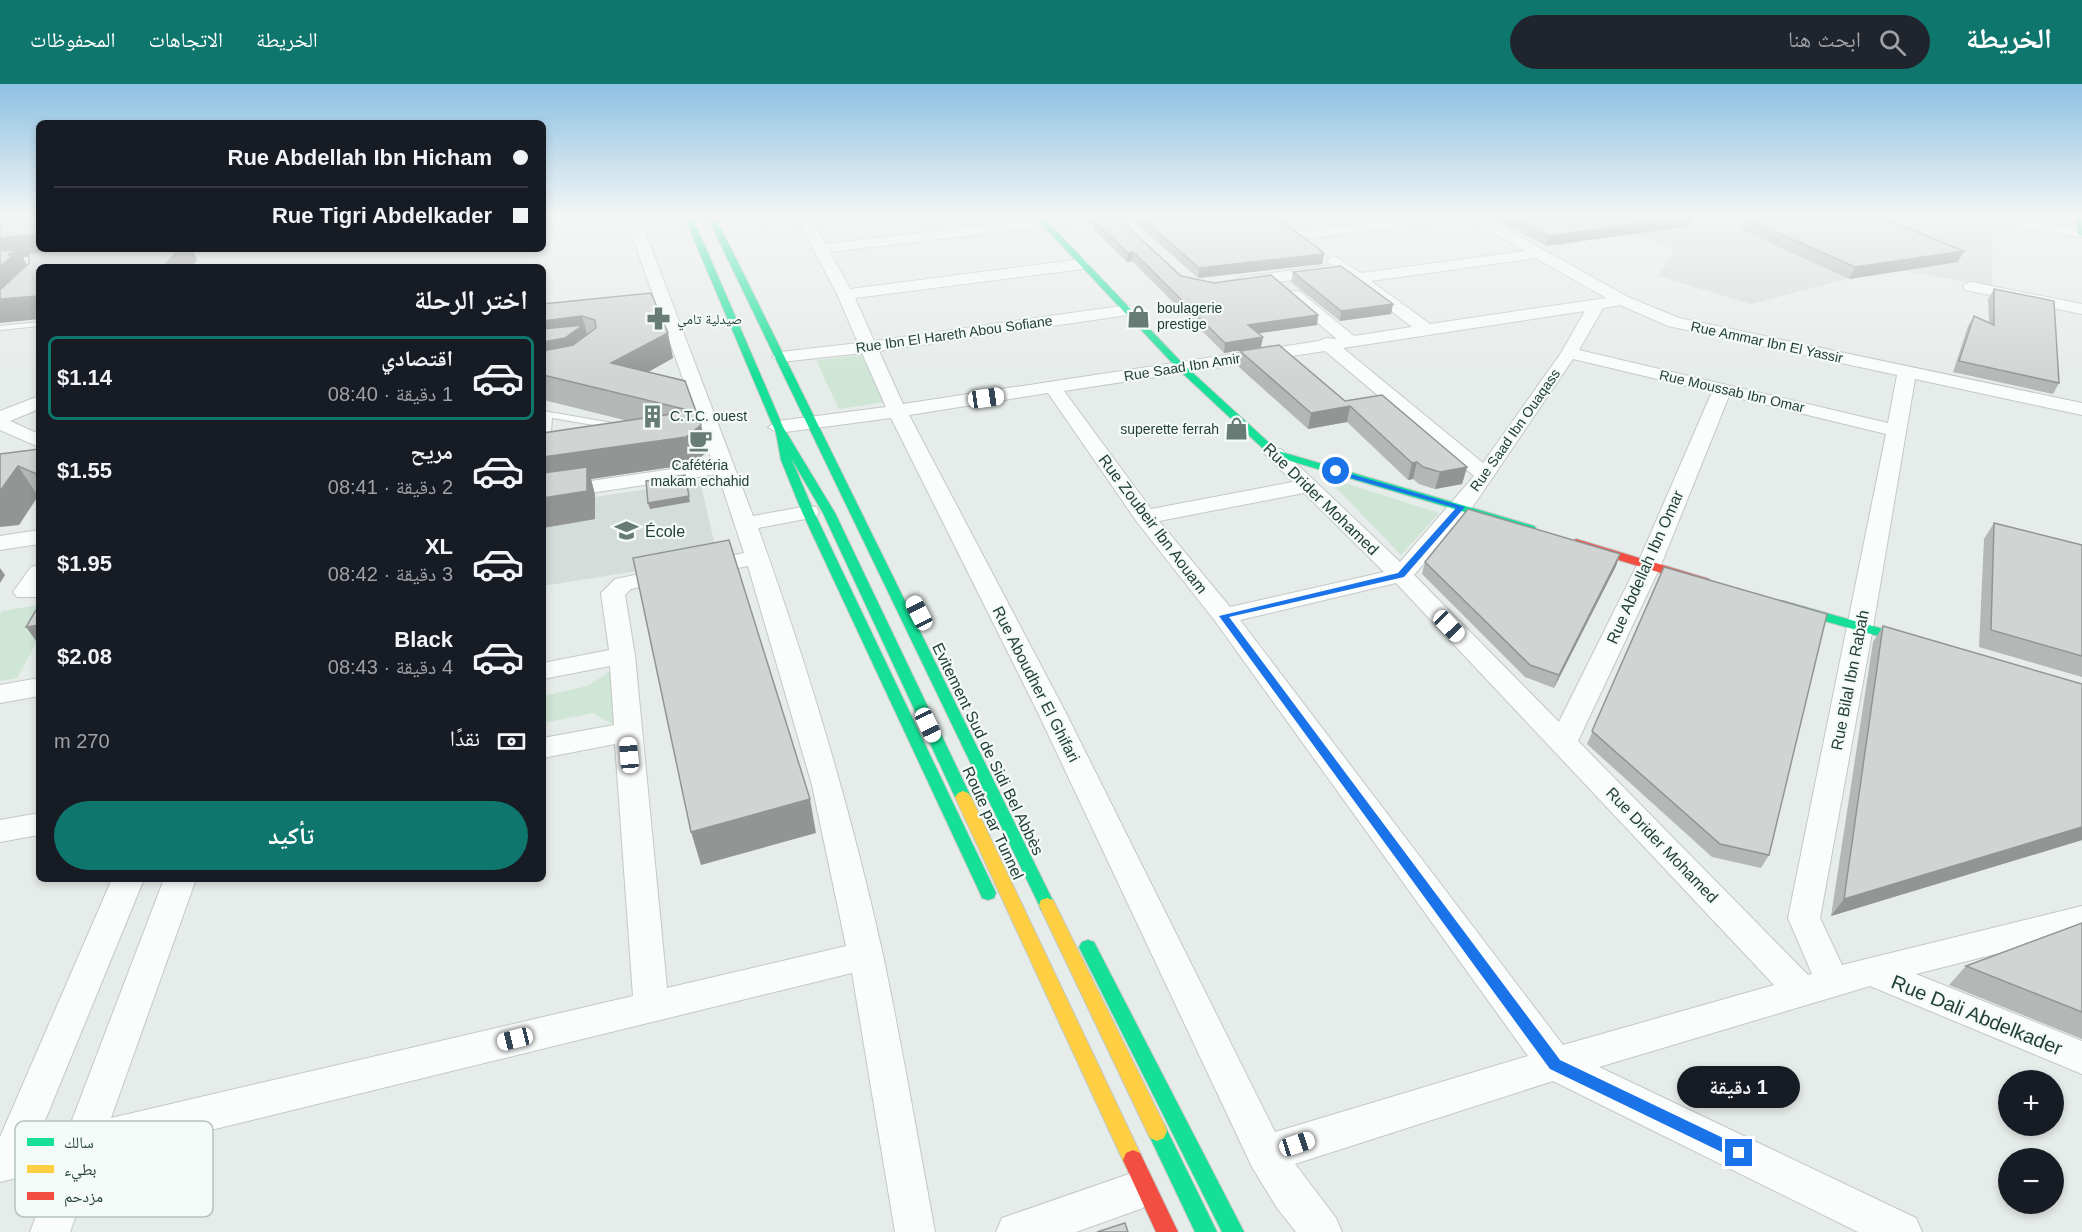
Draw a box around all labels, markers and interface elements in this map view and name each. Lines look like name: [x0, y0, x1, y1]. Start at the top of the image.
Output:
search box: [1510, 15, 1930, 69]
text: الخريطة: [1966, 23, 2052, 54]
icon: search: [1876, 26, 1909, 59]
text: ابحث هنا: [1788, 27, 1861, 52]
text: المحفوظات: [30, 28, 115, 51]
text: الاتجاهات: [148, 28, 223, 51]
text: الخريطة: [256, 28, 318, 51]
text: Rue Abdellah Ibn Hicham: [228, 145, 492, 170]
text: Rue Tigri Abdelkader: [272, 203, 492, 228]
text: اختر الرحلة: [414, 285, 528, 315]
place label: boulagerie prestige: [1157, 300, 1223, 332]
shop icon: boulagerie prestige: [1126, 303, 1152, 329]
pharmacy icon: صيدلية تامي: [646, 306, 672, 332]
place label: صيدلية تامي: [677, 311, 742, 331]
street label: Rue Ibn El Hareth Abou Sofiane: [855, 312, 1054, 356]
street label: Rue Ammar Ibn El Yassir: [1689, 318, 1845, 366]
text: اقتصادي: [381, 346, 453, 371]
street label: Rue Saad Ibn Amir: [1123, 350, 1242, 384]
icon: car: [471, 351, 525, 405]
text: $1.14: [57, 365, 112, 390]
street label: Rue Saad Ibn Ouaqass: [1467, 366, 1563, 494]
street label: Rue Moussab Ibn Omar: [1658, 366, 1807, 416]
text: 1 دقيقة · 08:40: [328, 383, 453, 405]
car: [967, 387, 1005, 409]
building icon: C.T.C. ouest: [639, 403, 665, 429]
place label: C.T.C. ouest: [670, 408, 747, 424]
shop icon: superette ferrah: [1224, 416, 1250, 442]
place label: superette ferrah: [1120, 421, 1219, 437]
cafe icon: Cafétéria makam echahid: [687, 428, 713, 454]
text: مريح: [410, 439, 453, 464]
street label: Rue Drider Mohamed: [1260, 440, 1382, 558]
icon: car: [471, 444, 525, 498]
street label: Rue Zoubeir Ibn Aouam: [1095, 451, 1211, 597]
place label: Cafétéria makam echahid: [651, 457, 749, 489]
route start: [1322, 457, 1349, 484]
text: $1.55: [57, 458, 112, 483]
text: 2 دقيقة · 08:41: [328, 476, 453, 498]
street label: Rue Abdellah Ibn Omar: [1603, 487, 1687, 646]
school or university icon: École: [614, 518, 640, 544]
place label: École: [645, 522, 685, 540]
text: XL: [425, 534, 453, 559]
icon: car: [471, 537, 525, 591]
text: $1.95: [57, 551, 112, 576]
text: 3 دقيقة · 08:42: [328, 563, 453, 585]
car: [903, 593, 935, 633]
street label: Rue Aboudher El Ghifari: [989, 603, 1083, 765]
car: [1430, 607, 1468, 645]
street label: Rue Bilal Ibn Rabah: [1828, 609, 1872, 751]
text: Black: [394, 627, 453, 652]
icon: car: [471, 630, 525, 684]
street label: Evitement Sud de Sidi Bel Abbès: [929, 640, 1047, 858]
text: $2.08: [57, 644, 112, 669]
text: 4 دقيقة · 08:43: [328, 656, 453, 678]
car: [912, 705, 944, 745]
icon: cash: [495, 725, 528, 758]
text: نقدًا: [450, 726, 480, 751]
text: 270 m: [54, 730, 110, 752]
car: [618, 736, 640, 774]
street label: Route par Tunnel: [959, 764, 1027, 882]
street label: Rue Drider Mohamed: [1603, 784, 1721, 906]
button: تأكيد: [54, 801, 528, 870]
street label: Rue Dali Abdelkader: [1888, 971, 2066, 1059]
car: [495, 1026, 535, 1052]
callout: 1 دقيقة: [1678, 1066, 1800, 1108]
map controls: [1998, 1070, 2064, 1214]
button: +: [1998, 1070, 2064, 1136]
text: 1 دقيقة: [1709, 1076, 1768, 1098]
legend: [15, 1121, 213, 1217]
car: [1277, 1130, 1317, 1158]
text: سالك: [64, 1134, 94, 1151]
route end: [1725, 1139, 1752, 1166]
button: −: [1998, 1148, 2064, 1214]
text: بطيء: [64, 1161, 96, 1182]
text: مزدحم: [64, 1188, 103, 1207]

